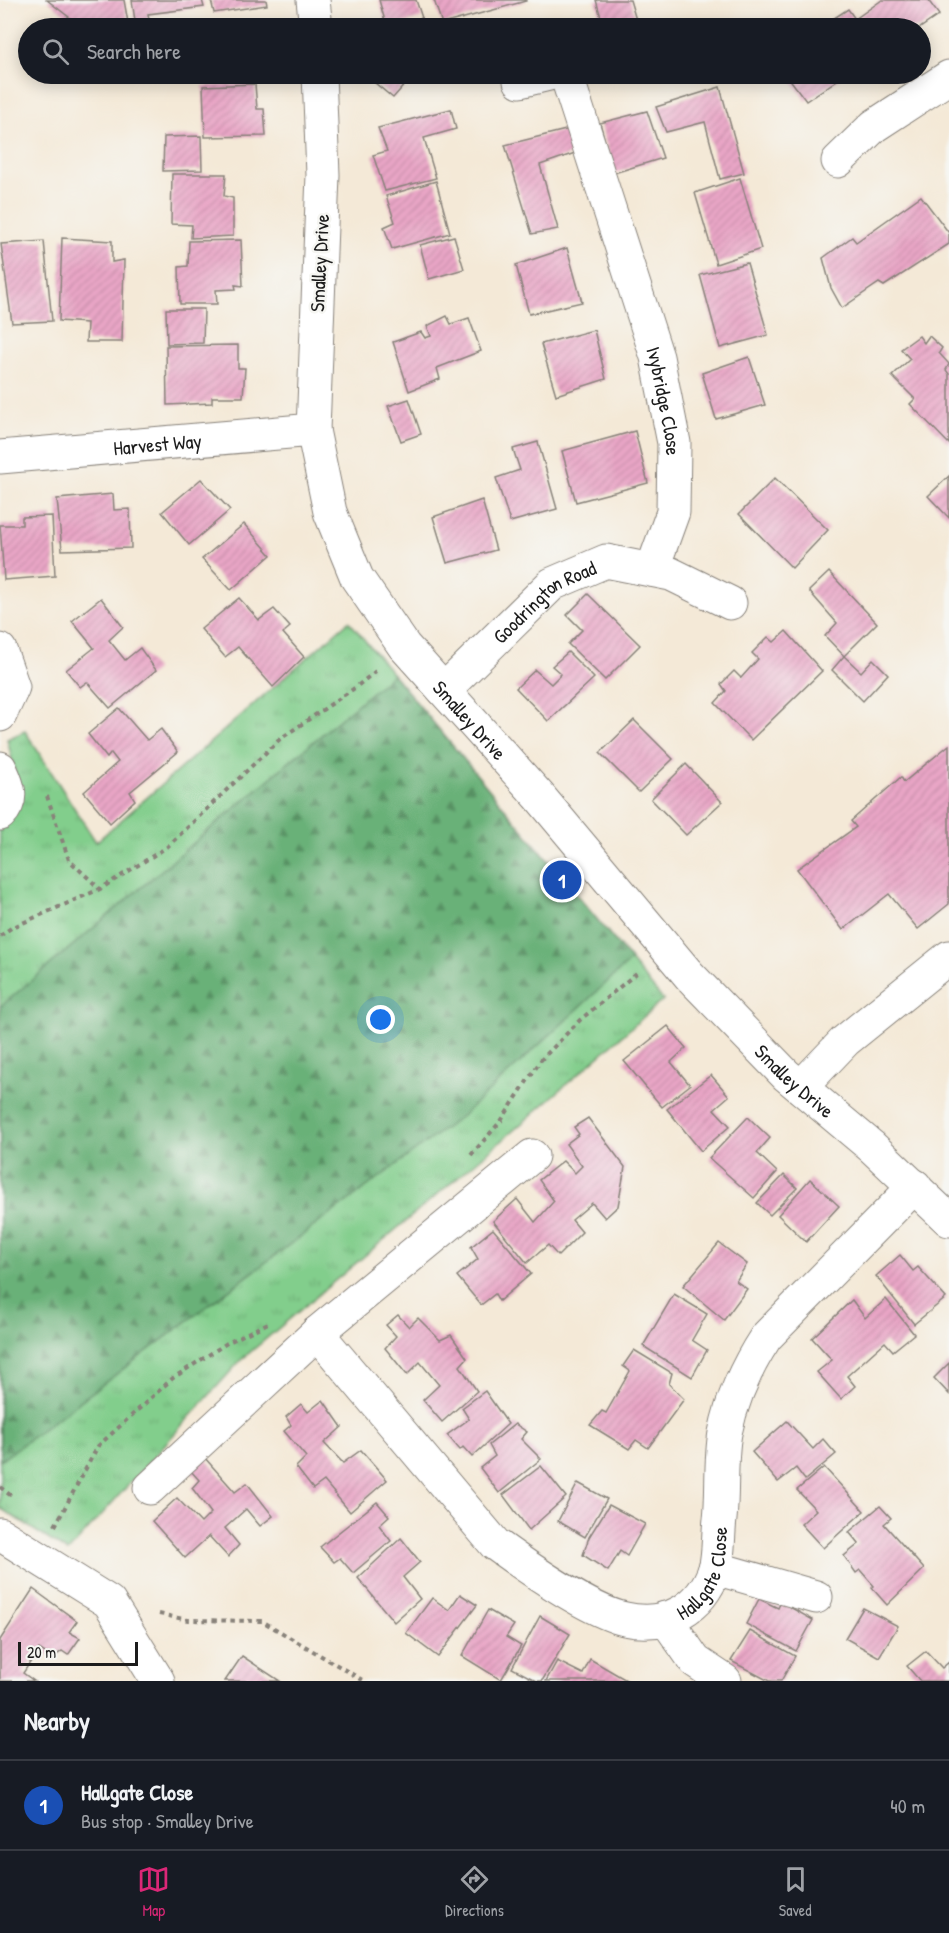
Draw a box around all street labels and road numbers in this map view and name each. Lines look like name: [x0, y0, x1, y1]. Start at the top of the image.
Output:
street label: Smalley Drive: [303, 213, 335, 313]
street label: Ivybridge Close: [641, 343, 688, 456]
street label: Harvest Way: [112, 426, 203, 461]
street label: Goodrington Road: [486, 553, 600, 649]
street label: Smalley Drive: [427, 674, 513, 765]
street label: Smalley Drive: [749, 1038, 840, 1123]
street label: Hallgate Close: [671, 1526, 733, 1626]

